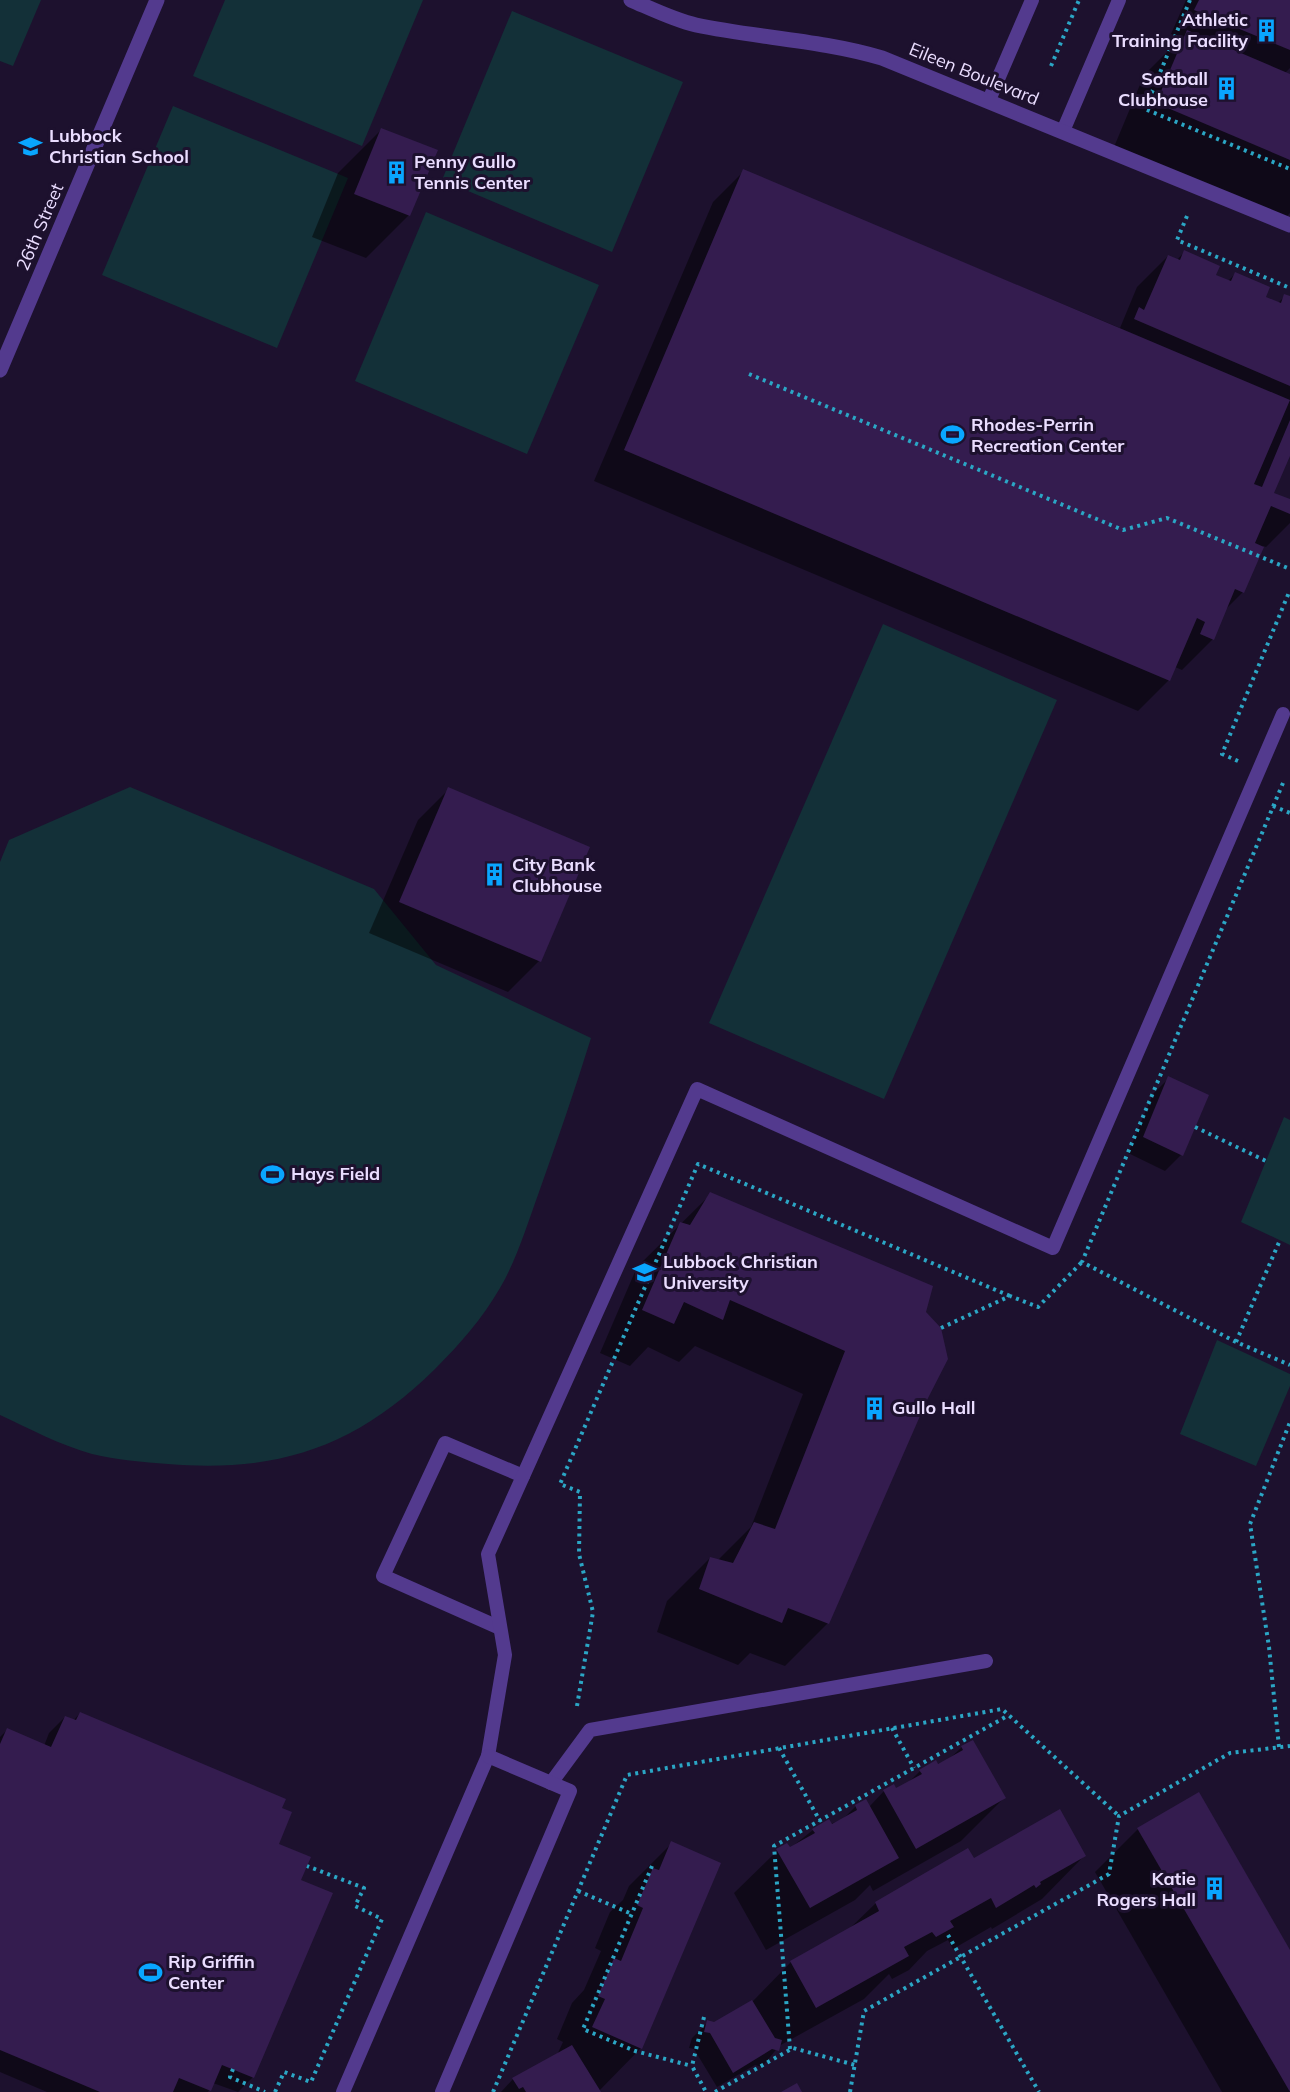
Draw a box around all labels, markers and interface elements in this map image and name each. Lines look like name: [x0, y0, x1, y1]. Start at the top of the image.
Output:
place label: Athletic Training Facility: [1112, 8, 1248, 52]
building icon: Athletic Training Facility: [1253, 17, 1279, 43]
street label: Eileen Boulevard: [906, 37, 1043, 110]
place label: Softball Clubhouse: [1118, 67, 1208, 111]
building icon: Softball Clubhouse: [1213, 76, 1239, 102]
place label: Lubbock Christian School: [49, 124, 189, 168]
school or university icon: Lubbock Christian School: [18, 133, 44, 159]
place label: Penny Gullo Tennis Center: [414, 150, 531, 194]
building icon: Penny Gullo Tennis Center: [383, 159, 409, 185]
street label: 26th Street: [11, 180, 68, 274]
place label: Rhodes-Perrin Recreation Center: [971, 413, 1125, 457]
sports icon: Rhodes-Perrin Recreation Center: [940, 422, 966, 448]
place label: City Bank Clubhouse: [512, 853, 602, 897]
building icon: City Bank Clubhouse: [481, 862, 507, 888]
sports icon: Hays Field: [260, 1161, 286, 1187]
place label: Hays Field: [291, 1162, 380, 1185]
place label: Lubbock Christian University: [663, 1250, 818, 1294]
school or university icon: Lubbock Christian University: [632, 1259, 658, 1285]
building icon: Gullo Hall: [861, 1395, 887, 1421]
place label: Gullo Hall: [892, 1396, 976, 1419]
place label: Katie Rogers Hall: [1096, 1867, 1196, 1911]
building icon: Katie Rogers Hall: [1201, 1876, 1227, 1902]
place label: Rip Griffin Center: [168, 1950, 255, 1994]
sports icon: Rip Griffin Center: [137, 1959, 163, 1985]

